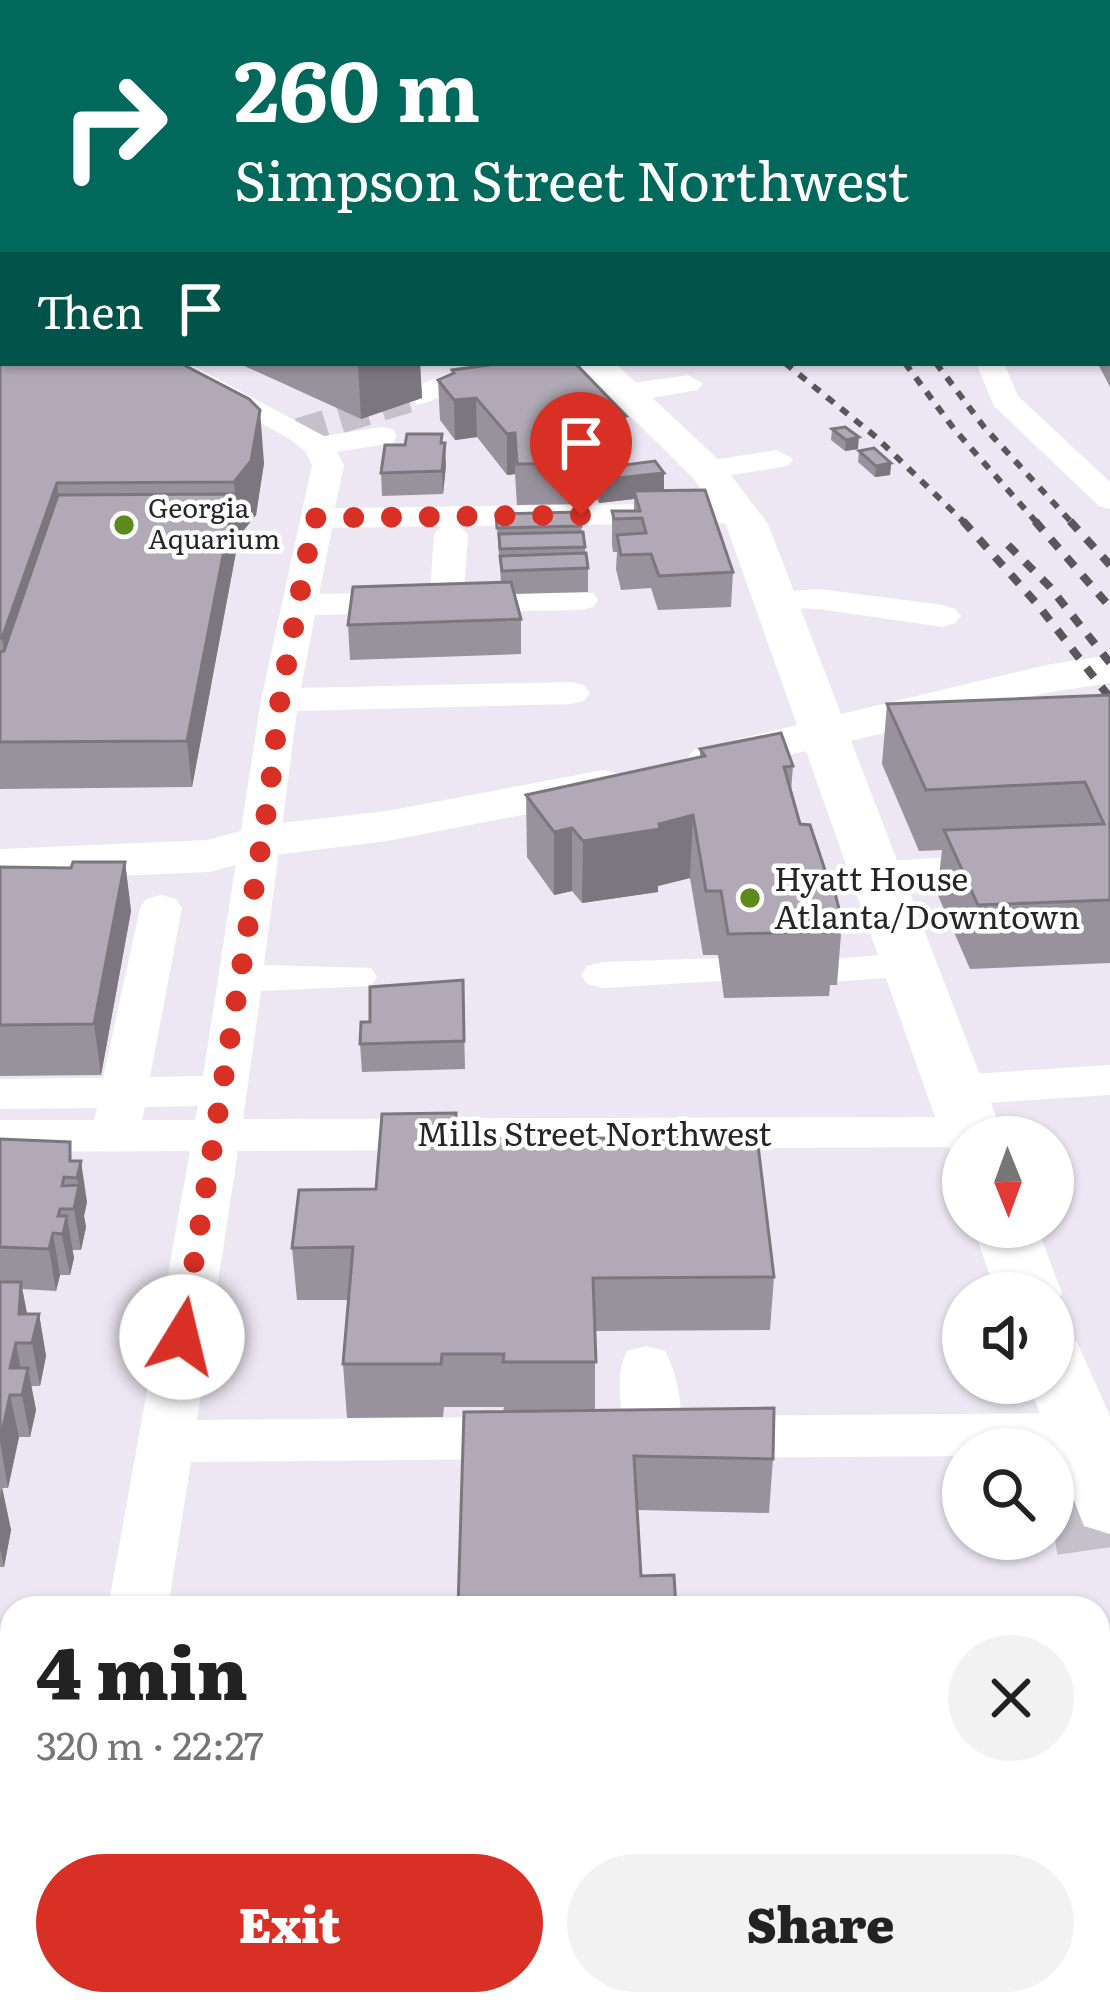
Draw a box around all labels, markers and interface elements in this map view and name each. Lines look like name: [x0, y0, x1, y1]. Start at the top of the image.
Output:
text: 260 m: [234, 23, 480, 148]
icon: right: [36, 48, 192, 204]
text: Simpson Street Northwest: [234, 137, 909, 218]
text: Then: [36, 276, 144, 343]
icon: arrive: [168, 276, 234, 342]
pin: [530, 392, 632, 515]
icon: arrive: [548, 410, 614, 476]
place label: Georgia Aquarium: [148, 486, 280, 557]
marker: Georgia Aquarium: [111, 512, 137, 538]
place label: Hyatt House Atlanta/Downtown: [774, 852, 1080, 939]
marker: Hyatt House Atlanta/Downtown: [737, 885, 763, 911]
street label: Mills Street Northwest: [416, 1107, 772, 1156]
north arrow: [942, 1116, 1074, 1248]
map controls: [942, 1116, 1074, 1560]
button: sound: [942, 1272, 1074, 1404]
position arrow: [119, 1274, 245, 1400]
button: search: [942, 1428, 1074, 1560]
text: 4 min: [36, 1615, 248, 1722]
button: close: [948, 1635, 1074, 1761]
text: 320 m · 22:27: [36, 1714, 264, 1772]
button: Exit: [36, 1854, 543, 1992]
button: Share: [567, 1854, 1074, 1992]

